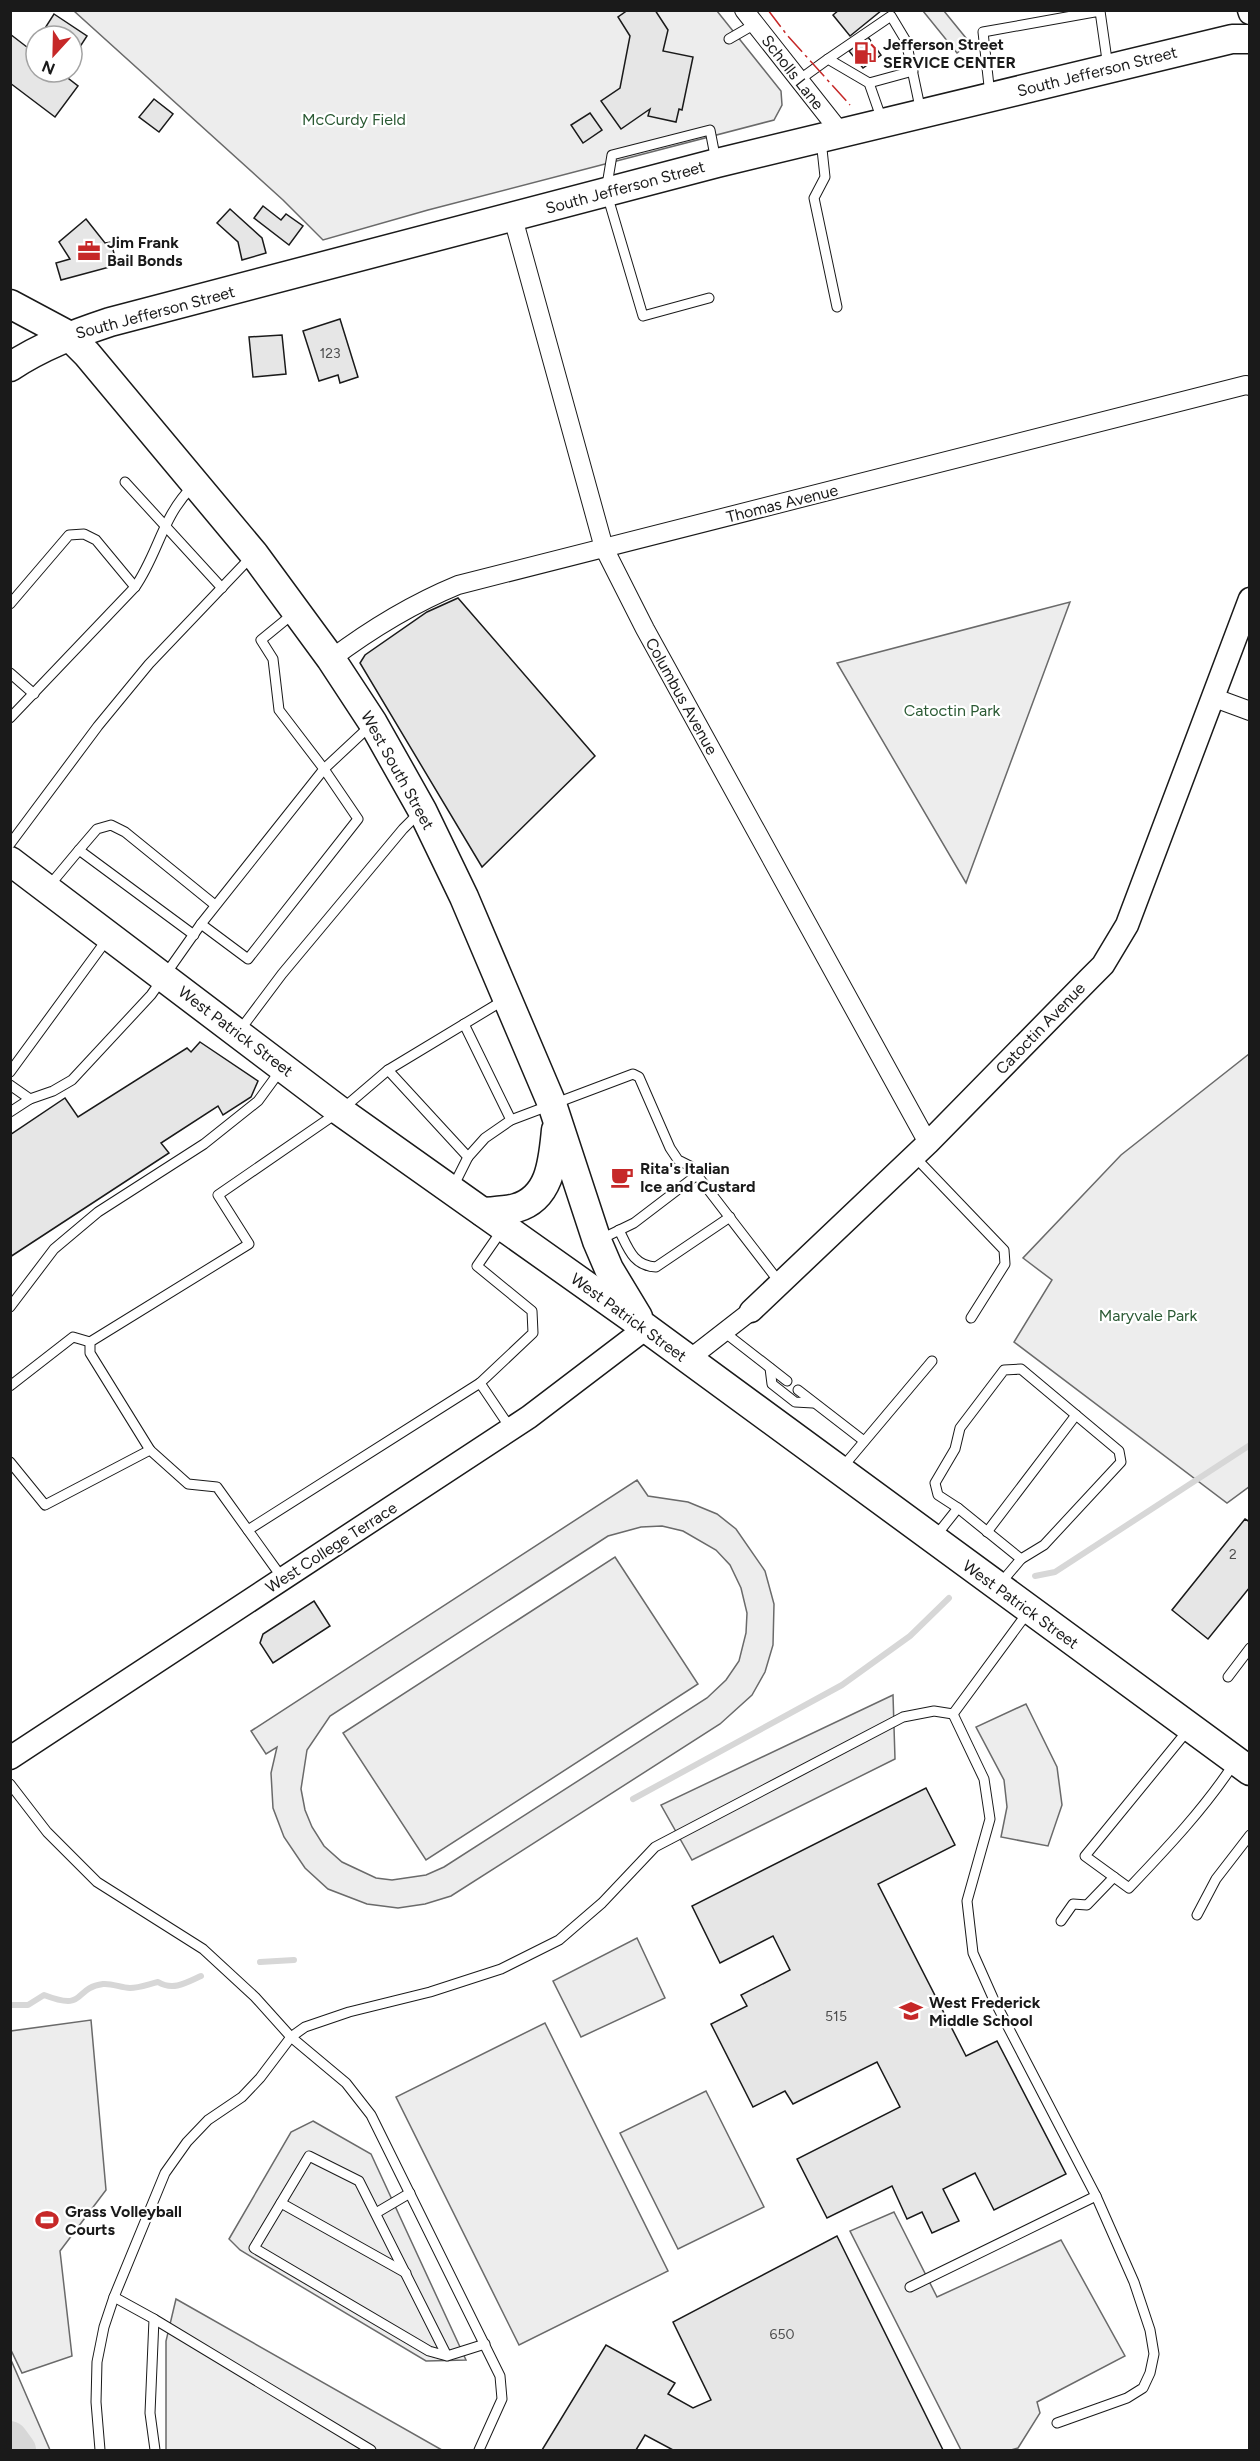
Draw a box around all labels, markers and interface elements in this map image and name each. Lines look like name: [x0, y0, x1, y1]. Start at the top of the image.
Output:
north arrow: [24, 24, 84, 84]
street label: Scholls Lane: [758, 31, 828, 114]
place label: Jefferson Street SERVICE CENTER: [883, 35, 1016, 72]
fuel station icon: Jefferson Street SERVICE CENTER: [852, 40, 878, 66]
street label: South Jefferson Street: [1015, 42, 1179, 101]
text: N: [39, 56, 58, 79]
park label: McCurdy Field: [302, 110, 406, 129]
street label: South Jefferson Street: [543, 157, 707, 218]
place label: Jim Frank Bail Bonds: [107, 233, 183, 270]
office icon: Jim Frank Bail Bonds: [76, 238, 102, 264]
street label: South Jefferson Street: [73, 282, 237, 343]
house number: 123: [319, 345, 341, 362]
street label: Thomas Avenue: [724, 480, 840, 527]
street label: Columbus Avenue: [642, 634, 722, 758]
park label: Catoctin Park: [904, 701, 1001, 720]
street label: West South Street: [357, 708, 438, 833]
street label: Catoctin Avenue: [992, 978, 1089, 1078]
street label: West Patrick Street: [175, 982, 297, 1081]
place label: Rita's Italian Ice and Custard: [640, 1159, 756, 1196]
cafe icon: Rita's Italian Ice and Custard: [609, 1164, 635, 1190]
street label: West Patrick Street: [567, 1269, 690, 1366]
park label: Maryvale Park: [1099, 1306, 1197, 1325]
street label: West College Terrace: [262, 1498, 401, 1597]
house number: 2: [1229, 1546, 1237, 1563]
street label: West Patrick Street: [959, 1556, 1082, 1653]
place label: West Frederick Middle School: [929, 1993, 1041, 2030]
school or university icon: West Frederick Middle School: [898, 1998, 924, 2024]
house number: 515: [825, 2008, 847, 2025]
place label: Grass Volleyball Courts: [65, 2202, 182, 2239]
sports icon: Grass Volleyball Courts: [34, 2207, 60, 2233]
house number: 650: [770, 2326, 794, 2343]

